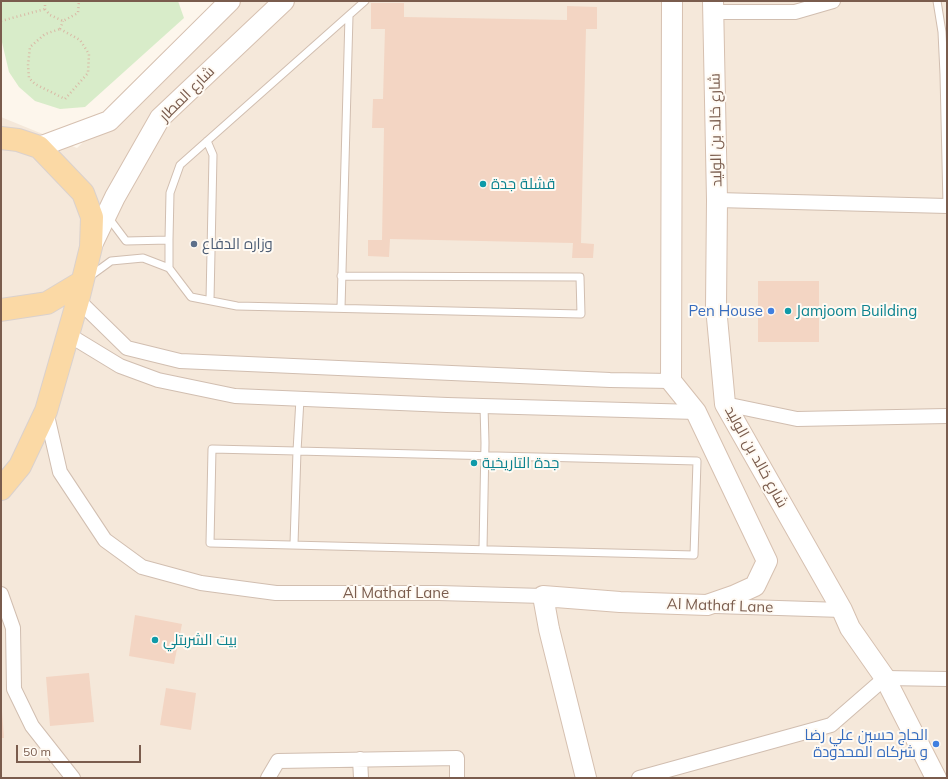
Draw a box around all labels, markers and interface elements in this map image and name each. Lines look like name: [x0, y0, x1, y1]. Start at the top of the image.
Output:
street label: شارع المطار: [156, 63, 218, 125]
street label: شارع خالد بن الوليد: [706, 73, 726, 187]
place label: قشلة جدة: [491, 175, 555, 193]
marker: قشلة جدة: [478, 179, 488, 189]
place label: وزاره الدفاع: [202, 235, 273, 253]
marker: وزاره الدفاع: [189, 239, 199, 249]
place label: Pen House: [688, 302, 763, 320]
place label: Jamjoom Building: [796, 302, 917, 320]
marker: Pen House: [766, 306, 776, 316]
marker: Jamjoom Building: [783, 306, 793, 316]
street label: شارع خالد بن الوليد: [721, 403, 791, 511]
place label: جدة التاريخية: [482, 454, 559, 472]
marker: جدة التاريخية: [469, 458, 479, 468]
street label: Al Mathaf Lane: [343, 584, 449, 602]
street label: Al Mathaf Lane: [666, 595, 774, 617]
place label: بيت الشربتلي: [163, 631, 237, 649]
marker: بيت الشربتلي: [150, 635, 160, 645]
place label: الحاج حسين علي رضا و شركاه المحدودة: [804, 726, 928, 761]
scale bar: [18, 737, 143, 763]
marker: الحاج حسين علي رضا و شركاه المحدودة: [931, 739, 941, 749]
text: 50 m: [23, 744, 51, 759]

